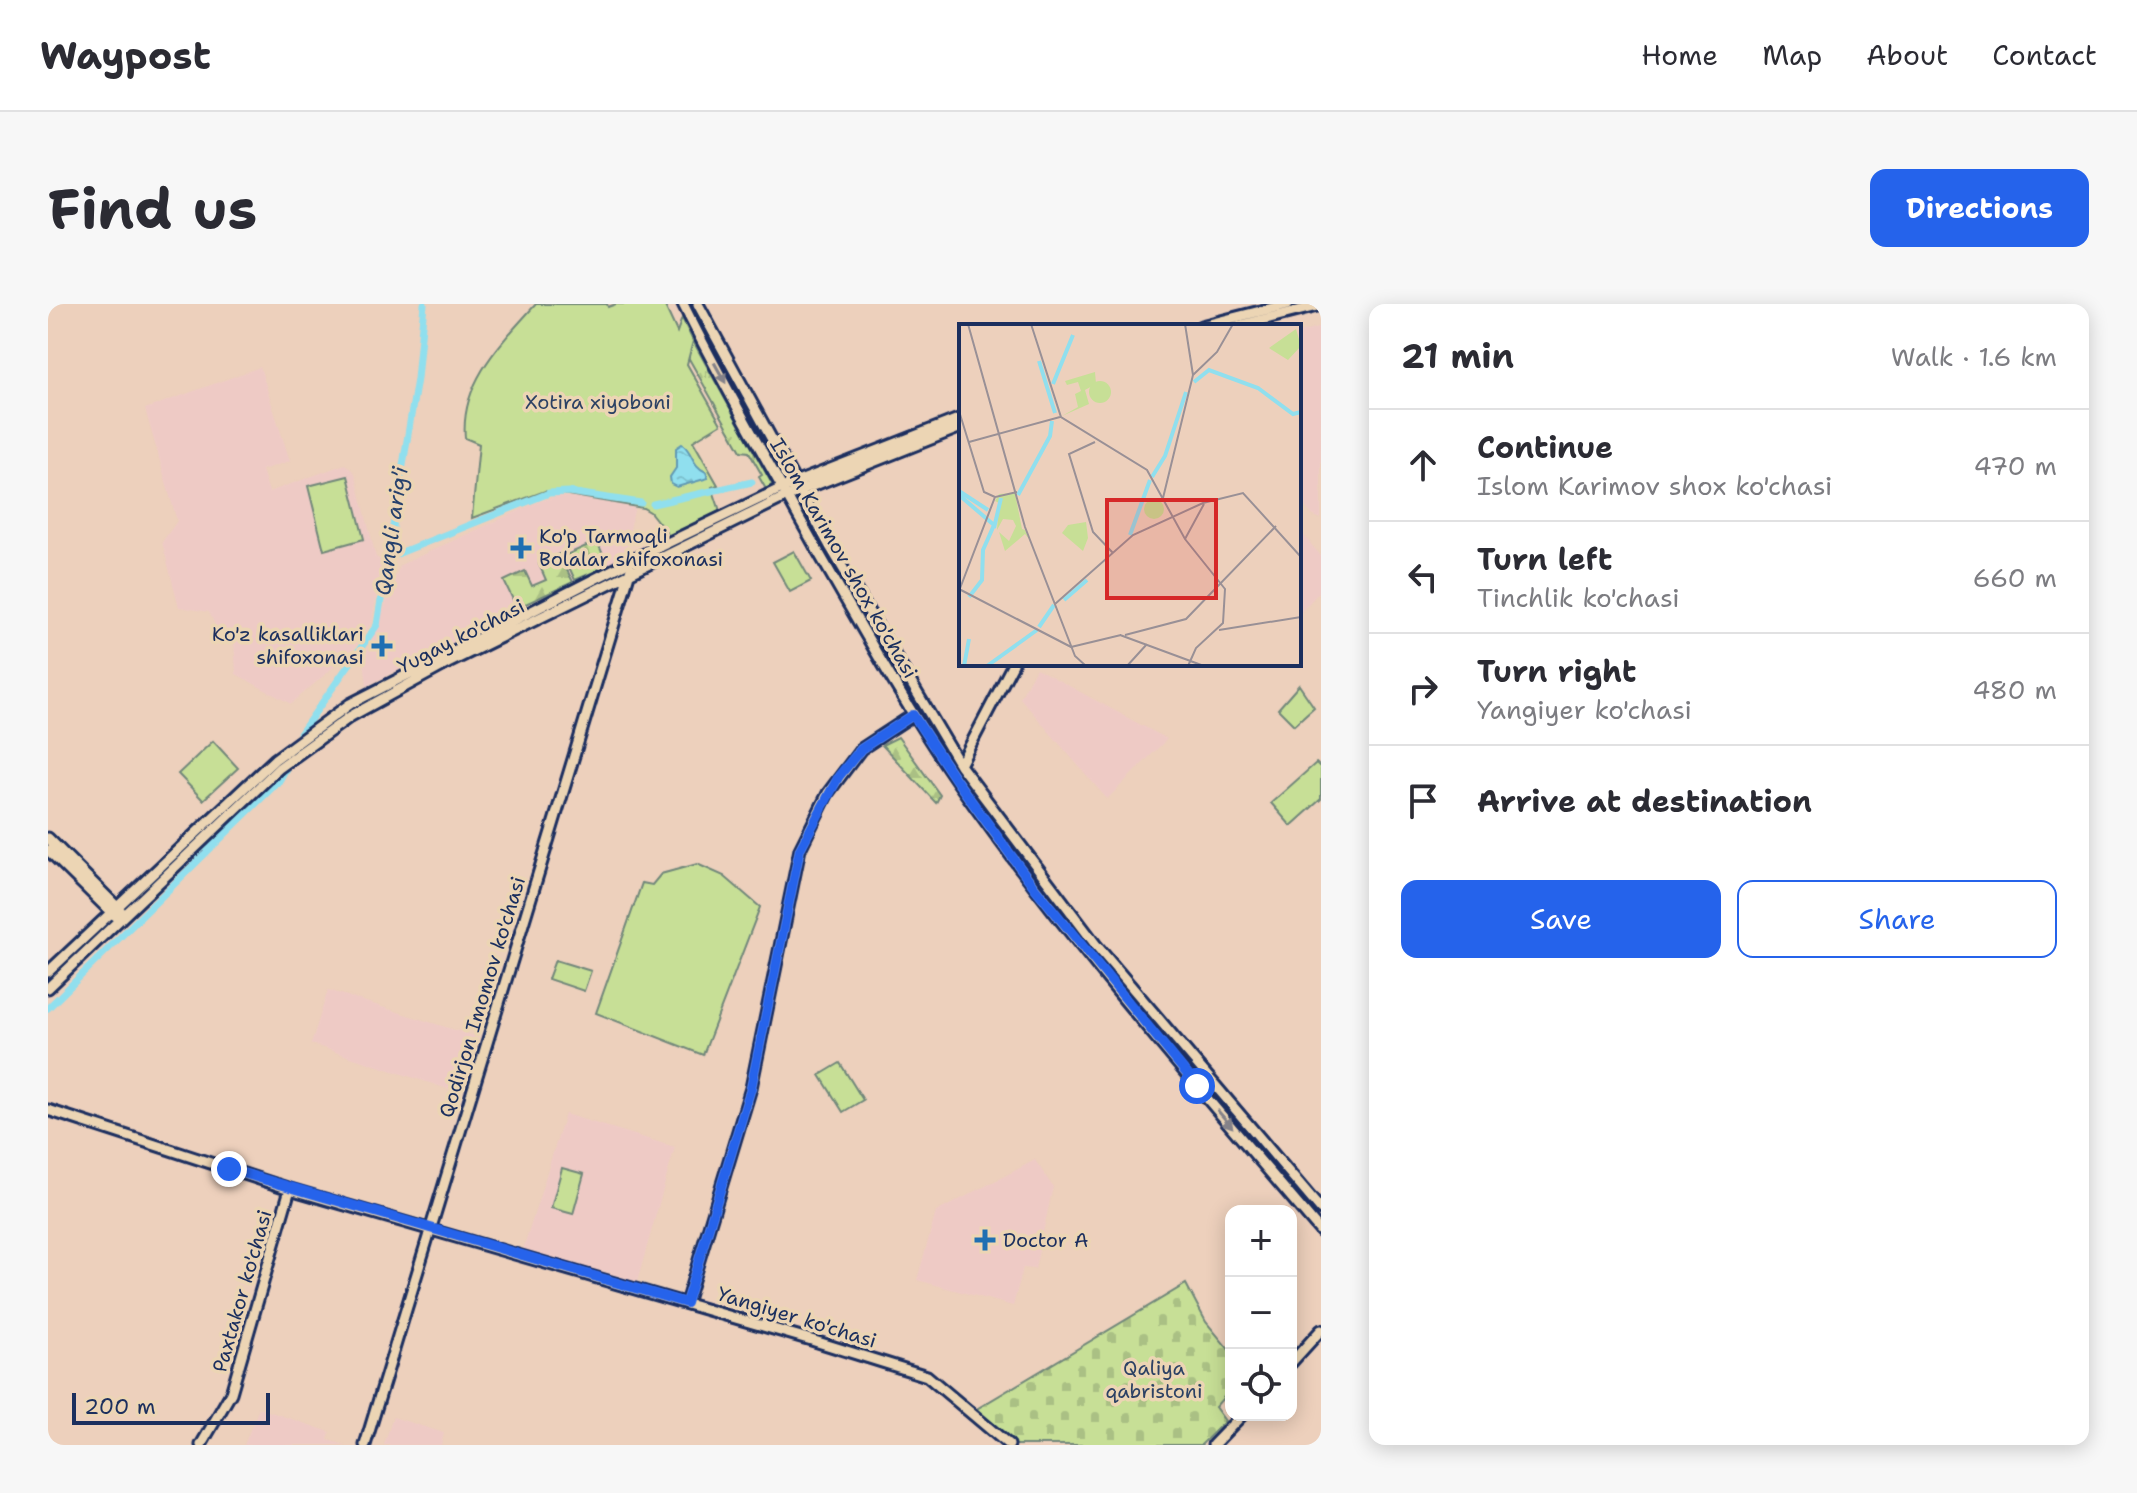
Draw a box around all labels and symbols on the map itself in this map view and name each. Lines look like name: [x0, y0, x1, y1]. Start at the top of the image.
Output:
inset map: [959, 324, 1301, 666]
one-way arrow: [713, 361, 726, 384]
park label: Xotira xiyoboni: [525, 389, 671, 415]
street label: Islom Karimov shox ko'chasi: [764, 433, 924, 683]
water label: Qangli arig'i: [368, 464, 415, 598]
place label: Ko'p Tarmoqli Bolalar shifoxonasi: [539, 523, 723, 572]
marker: Ko'p Tarmoqli Bolalar shifoxonasi: [510, 537, 532, 559]
street label: Yugay ko'chasi: [393, 593, 529, 679]
place label: Ko'z kasalliklari shifoxonasi: [212, 621, 364, 670]
marker: Ko'z kasalliklari shifoxonasi: [371, 635, 393, 657]
street label: Qodirjon Imomov ko'chasi: [433, 873, 531, 1121]
route start: [1179, 1068, 1215, 1104]
one-way arrow: [1215, 1110, 1233, 1129]
route end: [211, 1151, 247, 1187]
street label: Paxtakor ko'chasi: [206, 1207, 278, 1375]
place label: Doctor A: [1003, 1227, 1088, 1253]
marker: Doctor A: [974, 1229, 996, 1251]
street label: Yangiyer ko'chasi: [714, 1280, 880, 1354]
park label: Qaliya qabristoni: [1105, 1355, 1203, 1404]
scale bar: [72, 1389, 270, 1425]

